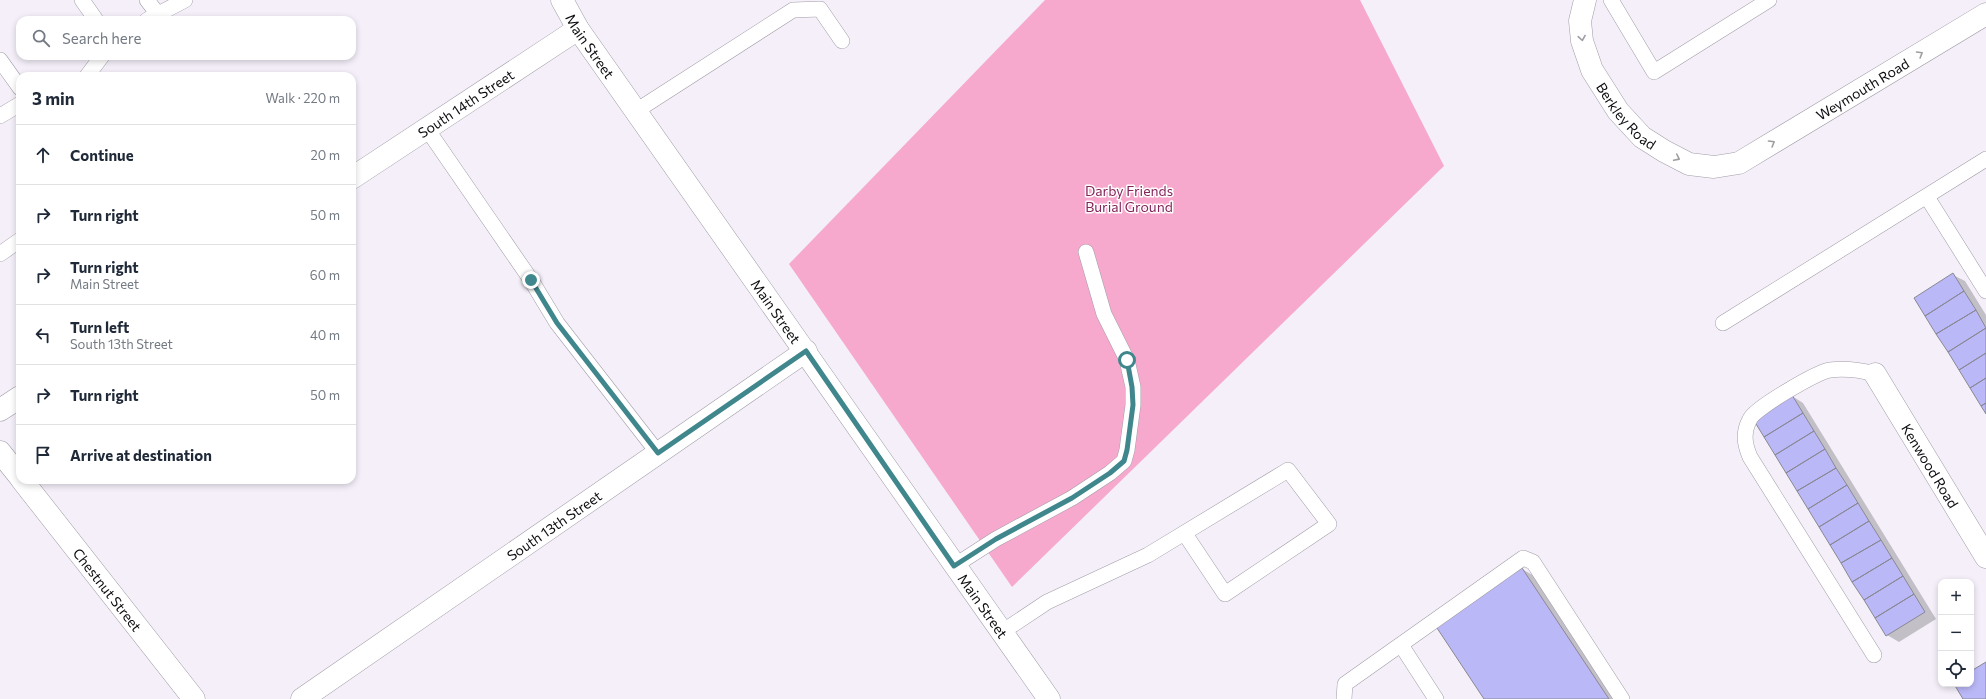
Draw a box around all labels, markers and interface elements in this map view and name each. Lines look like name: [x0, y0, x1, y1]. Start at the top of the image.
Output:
street label: Main Street: [563, 11, 619, 82]
search box: [16, 16, 356, 60]
icon: search: [30, 27, 52, 49]
text: Search here: [62, 29, 141, 47]
one-way arrow: [1577, 35, 1586, 41]
one-way arrow: [1916, 51, 1923, 58]
street label: Weymouth Road: [1813, 54, 1912, 123]
street label: South 14th Street: [414, 65, 517, 141]
street label: Berkley Road: [1593, 79, 1659, 152]
text: 3 min: [32, 88, 75, 109]
text: Walk · 220 m: [266, 90, 340, 106]
one-way arrow: [1768, 140, 1775, 147]
icon: ahead: [32, 144, 54, 166]
text: Continue: [70, 146, 134, 164]
text: 20 m: [311, 147, 340, 163]
one-way arrow: [1673, 153, 1680, 161]
park label: Darby Friends Burial Ground: [1085, 182, 1173, 215]
icon: right: [32, 204, 54, 226]
text: Turn right: [70, 206, 139, 224]
text: 50 m: [310, 207, 340, 223]
text: Turn right: [70, 258, 139, 276]
icon: right: [32, 264, 54, 286]
text: 60 m: [310, 267, 340, 283]
route end: [522, 271, 540, 289]
text: Main Street: [70, 276, 139, 292]
street label: Main Street: [748, 276, 805, 347]
text: Turn left: [70, 318, 129, 336]
icon: left: [32, 324, 54, 346]
text: 40 m: [310, 327, 340, 343]
text: South 13th Street: [70, 336, 173, 352]
route start: [1118, 351, 1136, 369]
icon: right: [32, 384, 54, 406]
text: Turn right: [70, 386, 139, 404]
text: 50 m: [310, 387, 340, 403]
street label: Kenwood Road: [1898, 420, 1962, 511]
icon: arrive: [32, 444, 54, 466]
text: Arrive at destination: [70, 446, 212, 464]
street label: South 13th Street: [503, 486, 605, 564]
street label: Chestnut Street: [70, 544, 146, 634]
street label: Main Street: [955, 570, 1012, 641]
map controls: [1938, 579, 1974, 687]
button: +: [1938, 579, 1974, 615]
button: −: [1938, 615, 1974, 651]
button: locate: [1938, 651, 1974, 687]

